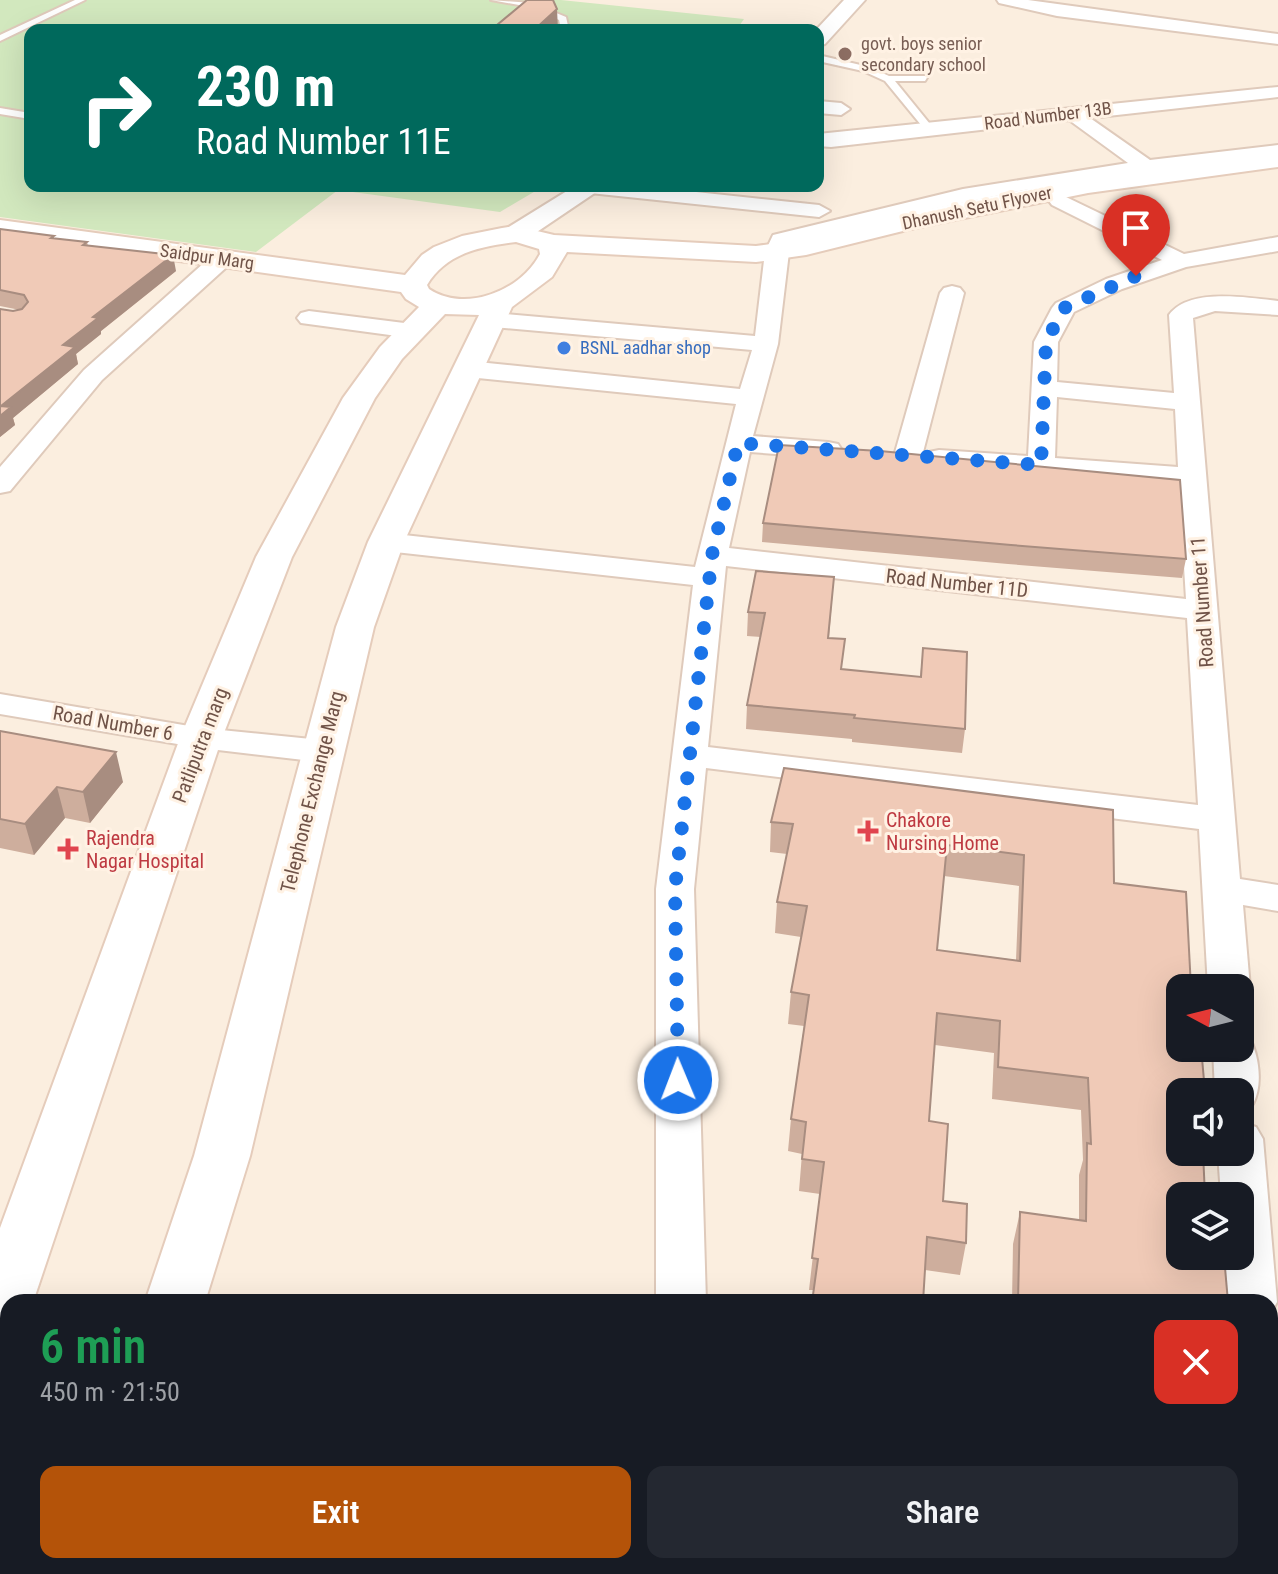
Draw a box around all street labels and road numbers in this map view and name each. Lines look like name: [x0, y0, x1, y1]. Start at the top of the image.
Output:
street label: Road Number 13B: [983, 97, 1113, 134]
street label: Dhanush Setu Flyover: [900, 181, 1054, 234]
street label: Saidpur Marg: [159, 240, 255, 273]
street label: Road Number 11: [1185, 536, 1219, 668]
street label: Road Number 11D: [885, 564, 1029, 602]
street label: Patliputra marg: [167, 684, 233, 806]
street label: Telephone Exchange Marg: [275, 689, 349, 895]
street label: Road Number 6: [51, 701, 175, 745]

